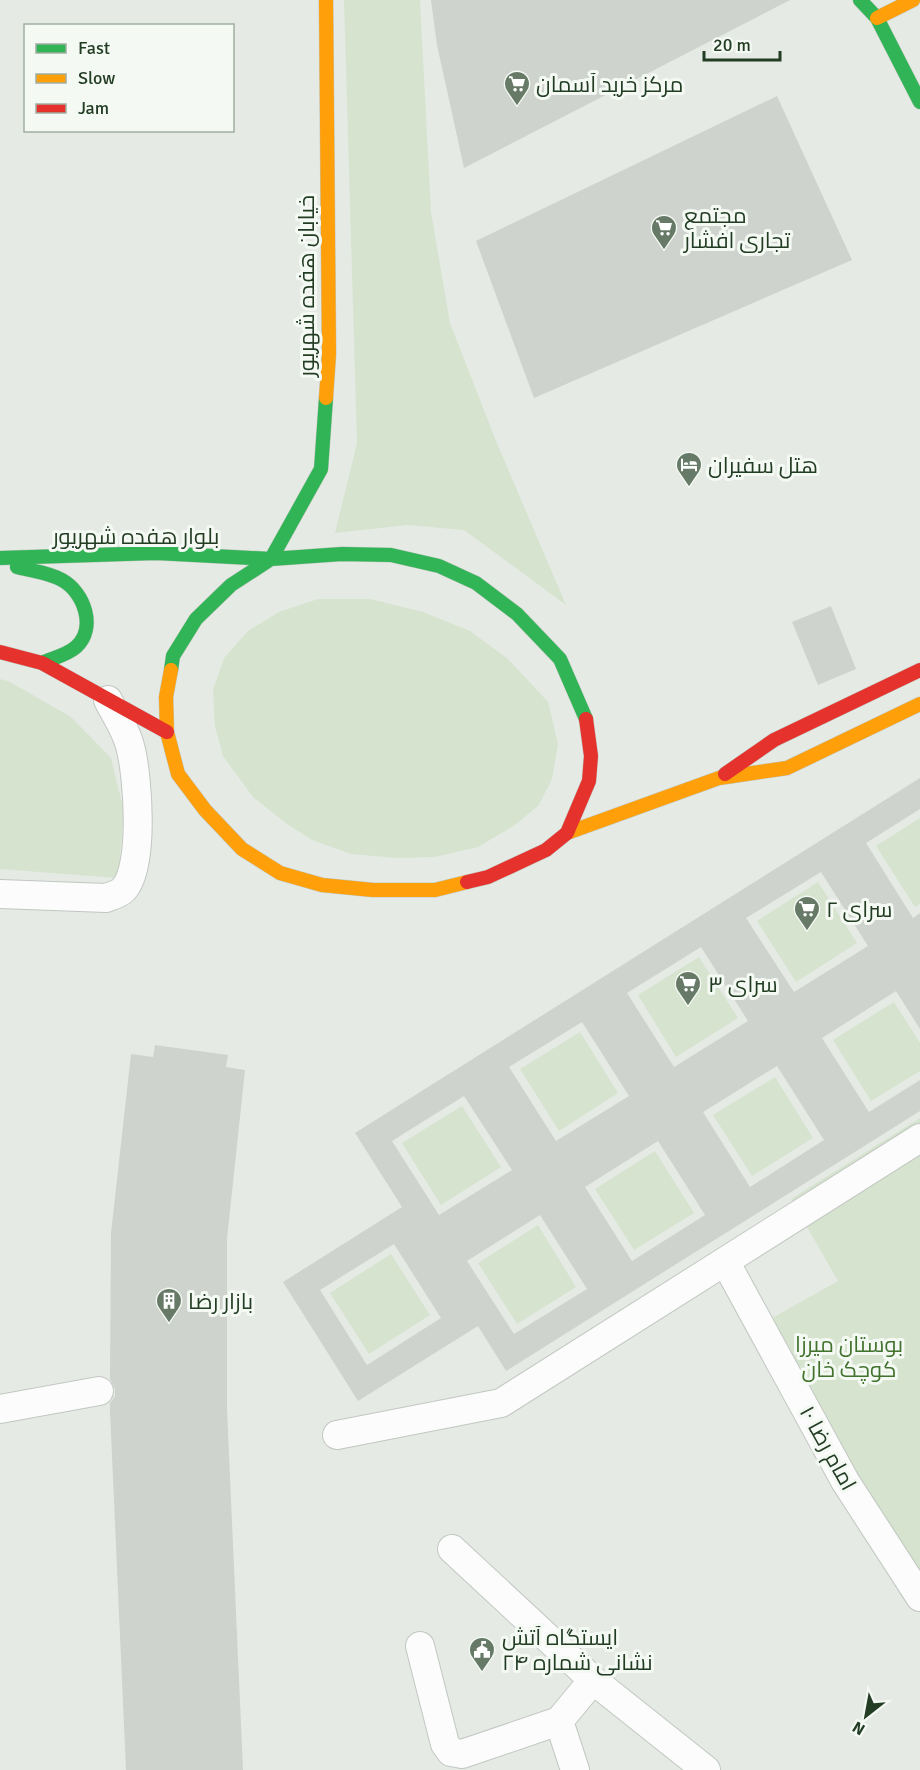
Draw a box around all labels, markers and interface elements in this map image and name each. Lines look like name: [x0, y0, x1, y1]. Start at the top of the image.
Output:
legend: [24, 24, 234, 132]
scale bar: [704, 24, 780, 62]
text: 20 m: [713, 34, 751, 56]
text: Fast: [78, 37, 110, 59]
text: Slow: [78, 67, 115, 89]
supermarket icon: مرکز خرید آسمان: [502, 69, 532, 107]
place label: مرکز خرید آسمان: [536, 71, 683, 98]
text: Jam: [78, 97, 109, 119]
street label: خیابان هفده شهریور: [293, 195, 320, 379]
place label: مجتمع تجاری افشار: [682, 202, 791, 254]
supermarket icon: مجتمع تجاری افشار: [649, 213, 679, 251]
hotel icon: هتل سفیران: [674, 450, 704, 488]
place label: هتل سفیران: [708, 452, 818, 479]
street label: بلوار هفده شهریور: [51, 523, 219, 550]
supermarket icon: سرای ۲: [792, 894, 822, 932]
place label: سرای ۲: [826, 896, 893, 923]
supermarket icon: سرای ۳: [673, 969, 703, 1007]
place label: سرای ۳: [708, 971, 778, 998]
building icon: بازار رضا: [154, 1286, 184, 1324]
place label: بازار رضا: [188, 1288, 253, 1315]
park label: بوستان میرزا کوچک خان: [795, 1331, 903, 1384]
street label: امام رضا ۱۰: [792, 1401, 862, 1496]
place label: ایستگاه آتش نشانی شماره ۲۴: [502, 1624, 653, 1676]
public building icon: ایستگاه آتش نشانی شماره ۲۴: [467, 1635, 497, 1673]
north arrow: [836, 1686, 896, 1746]
text: N: [849, 1717, 869, 1739]

